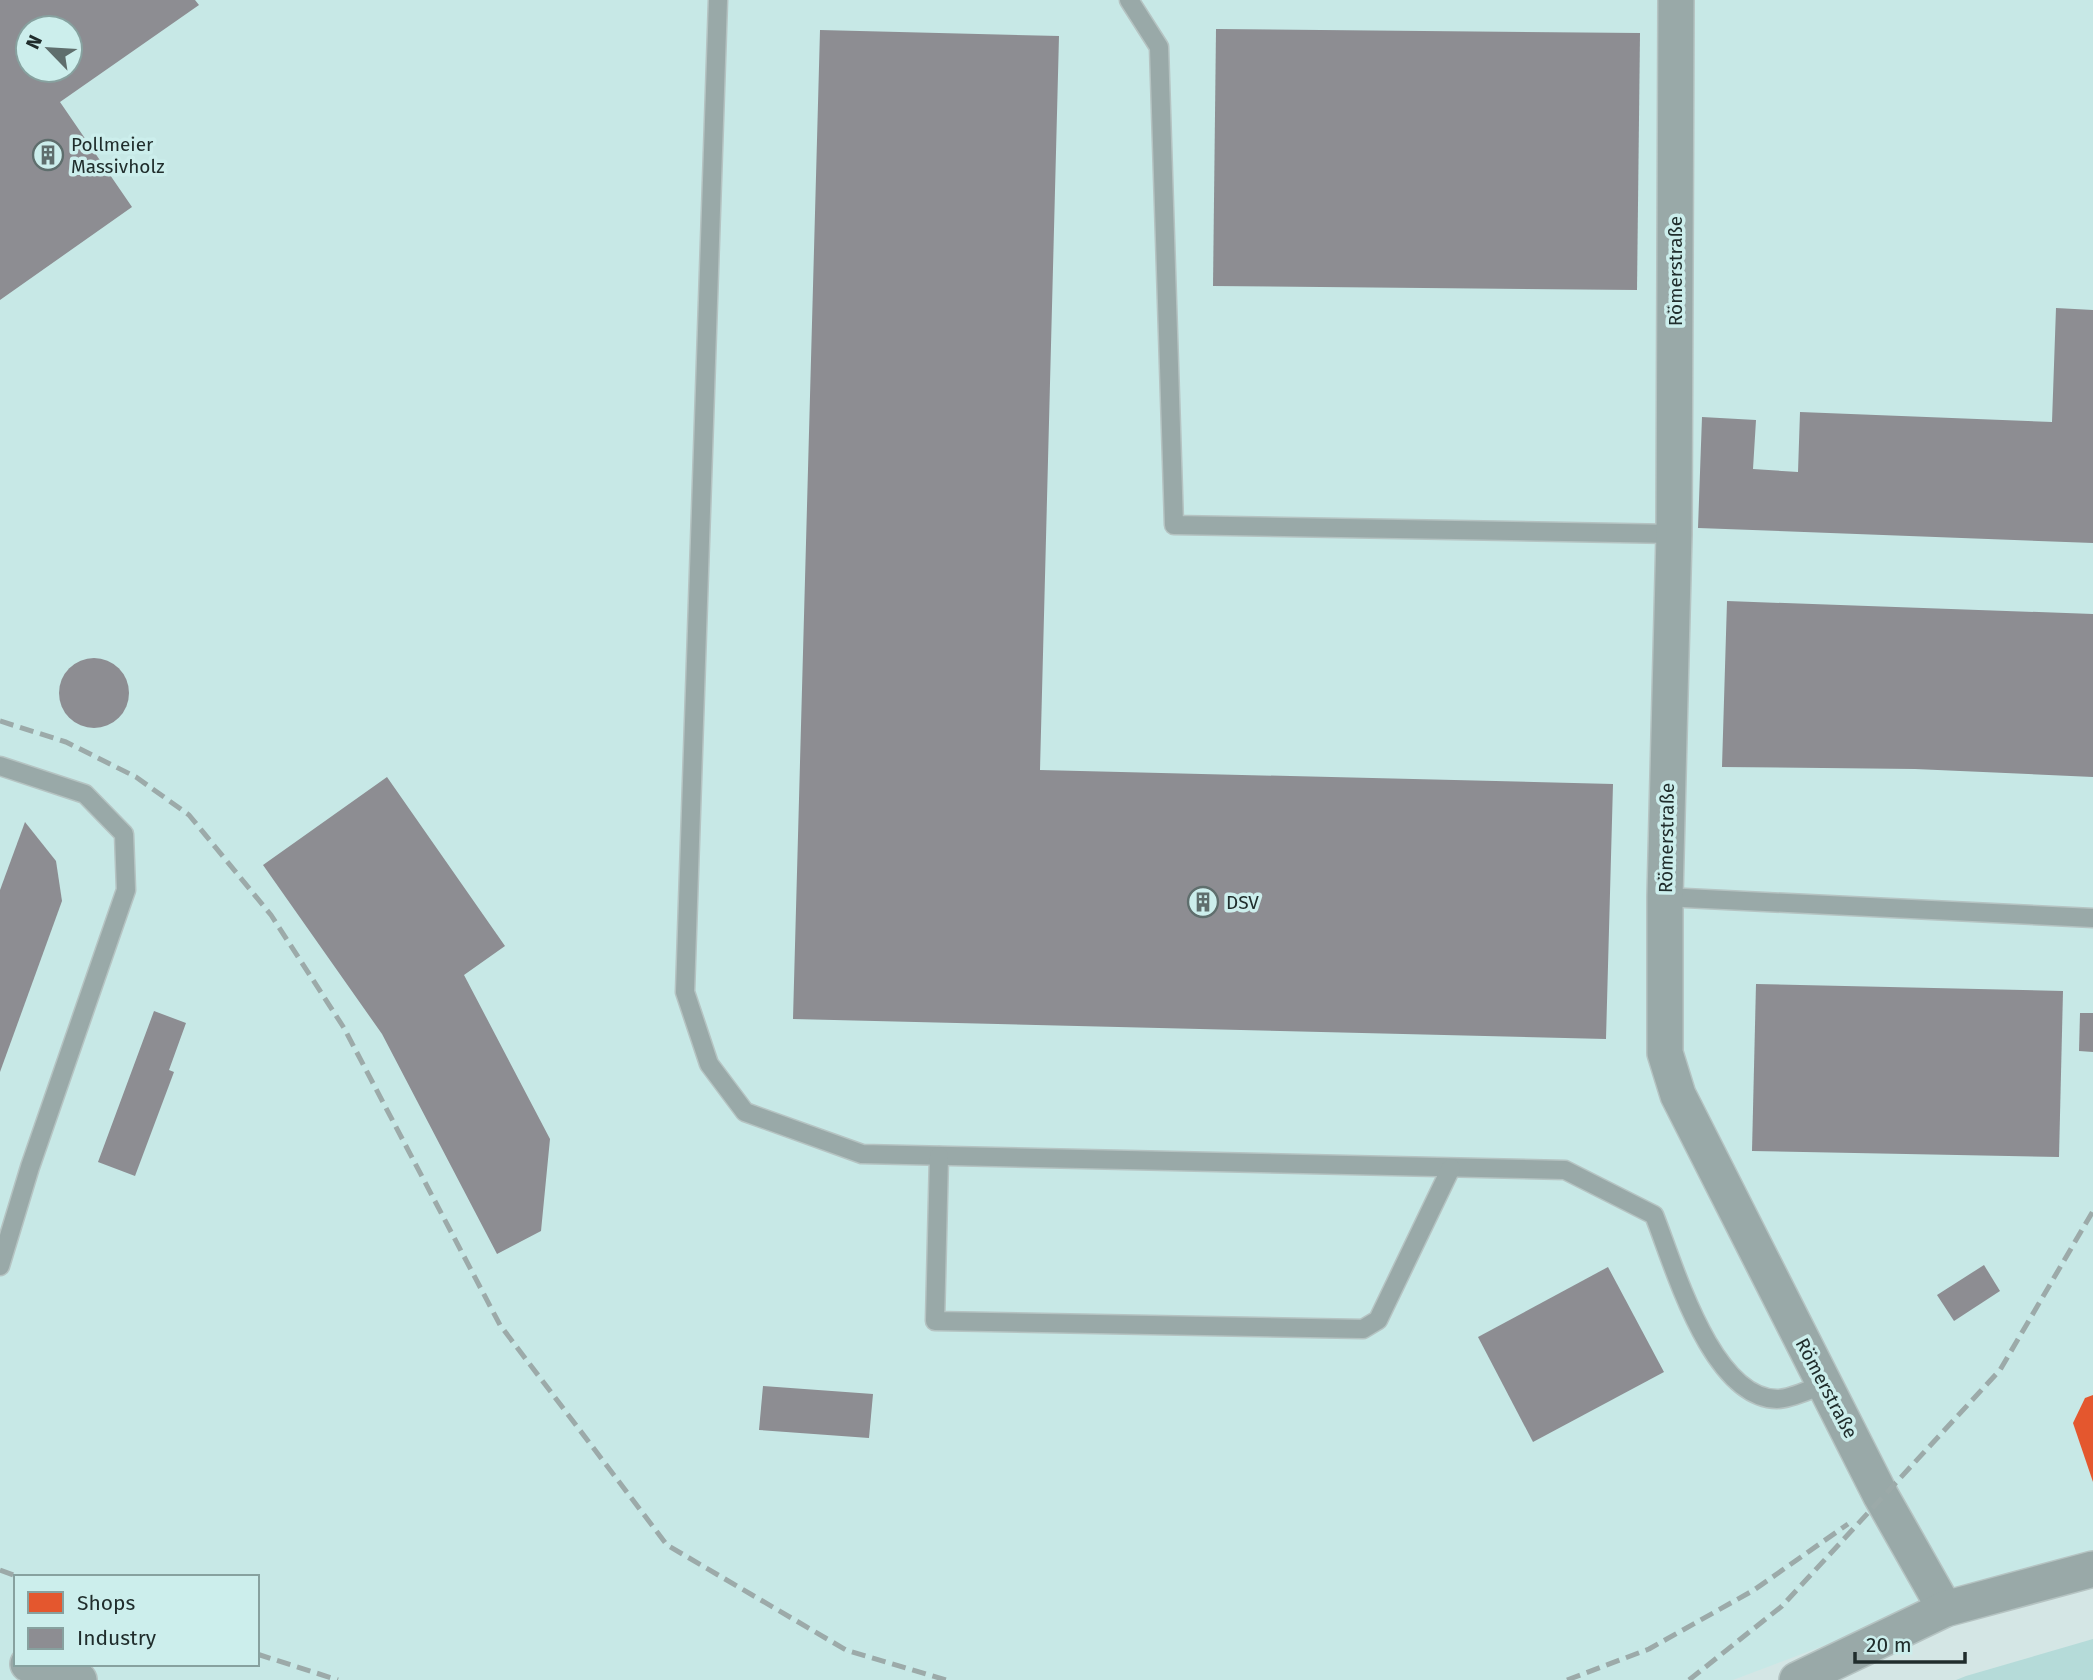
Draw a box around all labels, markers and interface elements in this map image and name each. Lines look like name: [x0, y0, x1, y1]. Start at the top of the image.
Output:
north arrow: [14, 14, 84, 84]
text: N: [21, 31, 47, 53]
place label: Pollmeier Massivholz: [71, 133, 164, 178]
building icon: Pollmeier Massivholz: [31, 138, 65, 172]
street label: Römerstraße: [1664, 216, 1687, 326]
street label: Römerstraße: [1654, 783, 1679, 893]
building icon: DSV: [1186, 885, 1220, 919]
place label: DSV: [1226, 891, 1259, 914]
street label: Römerstraße: [1790, 1334, 1863, 1442]
legend: [14, 1575, 259, 1666]
text: Shops: [77, 1590, 135, 1616]
scale bar: [1855, 1620, 1965, 1664]
text: Industry: [77, 1625, 157, 1651]
text: 20 m: [1866, 1632, 1912, 1658]

